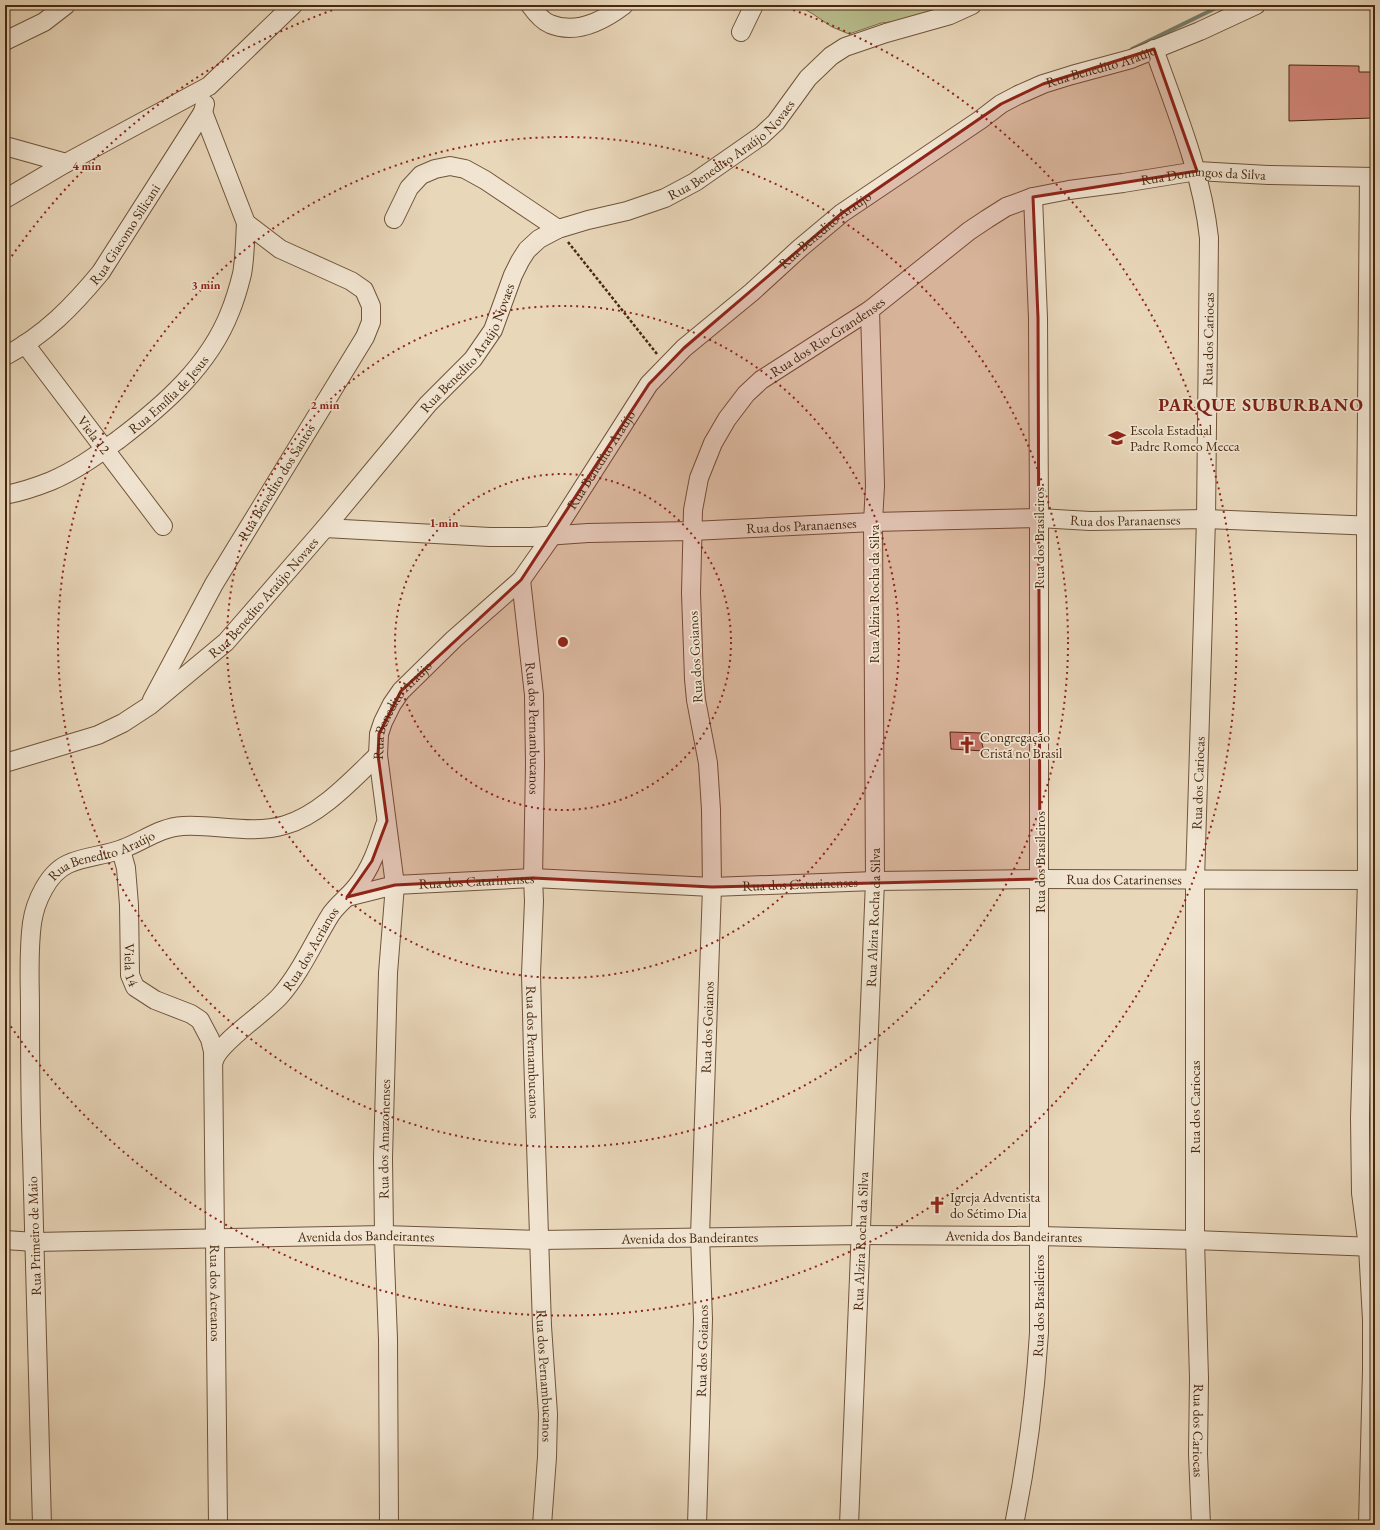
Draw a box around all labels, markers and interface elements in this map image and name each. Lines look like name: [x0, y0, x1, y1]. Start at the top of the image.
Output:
street label: Rua Benedito Araújo: [1044, 41, 1159, 92]
street label: Rua Benedito Araújo Novaes: [664, 96, 799, 204]
text: 4 min: [72, 158, 102, 174]
street label: Rua Domingos da Silva: [1140, 162, 1267, 189]
street label: Rua Giacomo Silicani: [85, 180, 164, 288]
street label: Rua Benedito Araújo: [774, 187, 875, 273]
text: 3 min: [191, 277, 221, 293]
street label: Rua Benedito Araújo Novaes: [416, 280, 518, 416]
street label: Rua dos Rio-Grandenses: [767, 292, 889, 381]
street label: Rua dos Cariocas: [1198, 292, 1218, 386]
street label: Rua Emília de Jesus: [125, 351, 213, 438]
district label: PARQUE SUBURBANO: [1158, 393, 1364, 416]
text: 2 min: [310, 397, 340, 413]
street label: Rua Benedito Araújo: [562, 407, 639, 513]
street label: Viela 12: [74, 412, 114, 458]
street label: Rua Benedito dos Santos: [234, 420, 319, 544]
place label: Escola Estadual Padre Romeo Mecca: [1130, 421, 1240, 455]
school or university icon: Escola Estadual Padre Romeo Mecca: [1107, 428, 1127, 448]
street label: Rua dos Brasileiros: [1030, 487, 1048, 589]
street label: Rua dos Paranaenses: [1070, 510, 1181, 530]
street label: Rua dos Paranaenses: [746, 514, 858, 537]
text: 1 min: [429, 515, 459, 531]
street label: Rua Alzira Rocha da Silva: [865, 524, 883, 664]
street label: Rua Benedito Araújo Novaes: [205, 533, 322, 662]
street label: Rua dos Goianos: [684, 610, 706, 703]
centre of rings: [556, 635, 570, 649]
street label: Rua Benedito Araújo: [369, 656, 436, 760]
street label: Rua dos Pernambucanos: [521, 661, 544, 795]
place label: Congregação Cristã no Brasil: [980, 728, 1063, 762]
church icon: Congregação Cristã no Brasil: [957, 735, 977, 755]
street label: Rua dos Cariocas: [1187, 736, 1209, 830]
street label: Rua dos Brasileiros: [1031, 811, 1049, 913]
street label: Rua Benedito Araújo: [44, 826, 158, 885]
street label: Rua Alzira Rocha da Silva: [862, 847, 884, 987]
street label: Rua dos Catarinenses: [418, 869, 535, 893]
street label: Rua dos Catarinenses: [1066, 870, 1182, 888]
street label: Rua dos Catarinenses: [742, 873, 859, 895]
street label: Rua dos Acrianos: [279, 902, 343, 994]
street label: Viela 14: [121, 943, 143, 990]
street label: Rua dos Goianos: [697, 980, 718, 1074]
street label: Rua dos Pernambucanos: [522, 986, 544, 1119]
street label: Rua dos Cariocas: [1186, 1060, 1204, 1154]
street label: Rua dos Amazonenses: [374, 1078, 394, 1199]
street label: Rua Alzira Rocha da Silva: [849, 1171, 872, 1311]
street label: Rua Primeiro de Maio: [23, 1176, 45, 1296]
place label: Igreja Adventista do Sétimo Dia: [950, 1188, 1041, 1222]
church icon: Igreja Adventista do Sétimo Dia: [927, 1195, 947, 1215]
street label: Avenida dos Bandeirantes: [296, 1226, 435, 1246]
street label: Avenida dos Bandeirantes: [944, 1226, 1083, 1246]
street label: Avenida dos Bandeirantes: [620, 1228, 759, 1248]
street label: Rua dos Acreanos: [206, 1244, 225, 1342]
street label: Rua dos Brasileiros: [1028, 1254, 1048, 1357]
street label: Rua dos Goianos: [692, 1304, 712, 1397]
street label: Rua dos Pernambucanos: [532, 1309, 557, 1443]
street label: Rua dos Cariocas: [1189, 1384, 1208, 1478]

